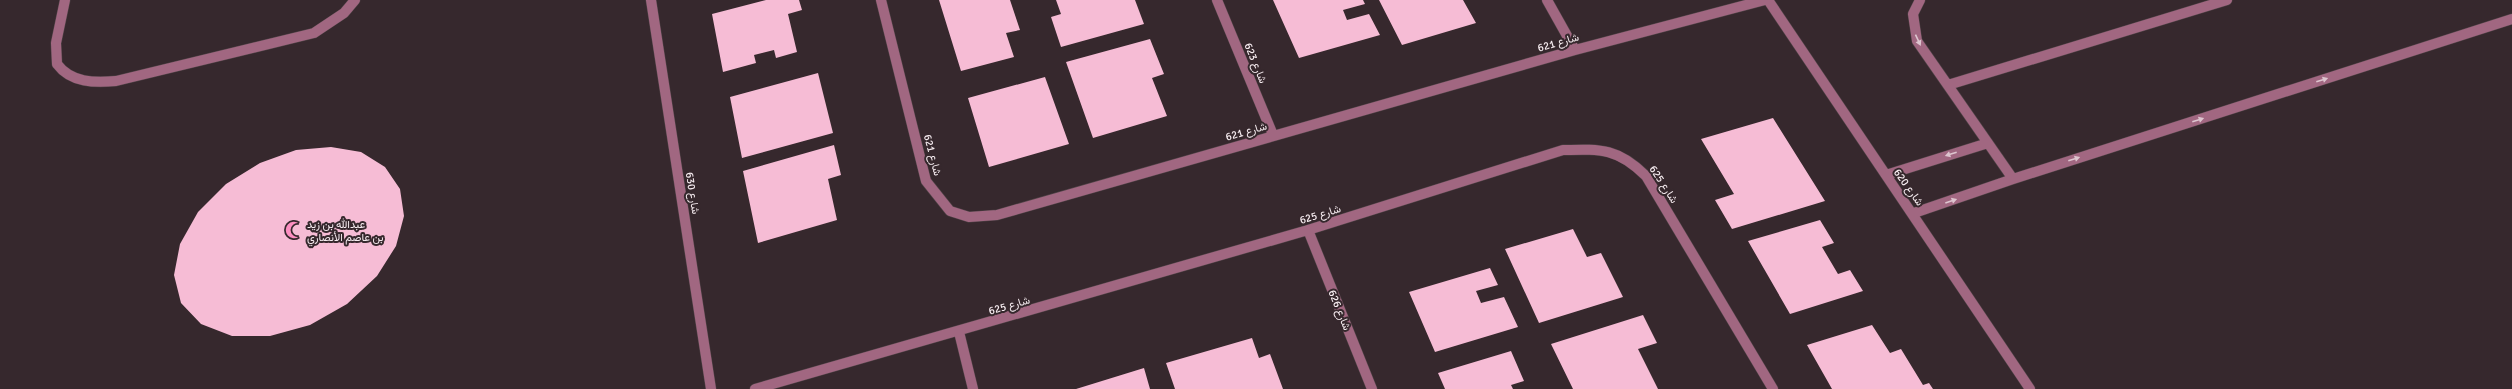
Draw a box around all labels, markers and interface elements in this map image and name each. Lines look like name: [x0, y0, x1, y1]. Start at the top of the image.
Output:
street label: شارع 621: [1536, 30, 1581, 56]
one-way arrow: [1915, 34, 1921, 46]
street label: شارع 623: [1241, 41, 1270, 86]
one-way arrow: [2316, 77, 2328, 83]
one-way arrow: [2192, 117, 2204, 123]
street label: شارع 621: [1224, 119, 1269, 145]
street label: شارع 621: [920, 133, 944, 178]
one-way arrow: [1945, 152, 1957, 158]
one-way arrow: [2068, 156, 2080, 162]
street label: شارع 625: [1646, 163, 1681, 206]
street label: شارع 620: [1890, 166, 1926, 209]
street label: شارع 630: [682, 171, 702, 215]
one-way arrow: [1945, 197, 1957, 203]
street label: شارع 625: [1298, 202, 1343, 228]
place label: عبدالله بن زيد بن عاصم الأنصاري: [307, 218, 384, 247]
mosque icon: عبدالله بن زيد بن عاصم الأنصاري: [284, 220, 304, 240]
street label: شارع 626: [1325, 288, 1354, 333]
street label: شارع 625: [987, 293, 1032, 319]

